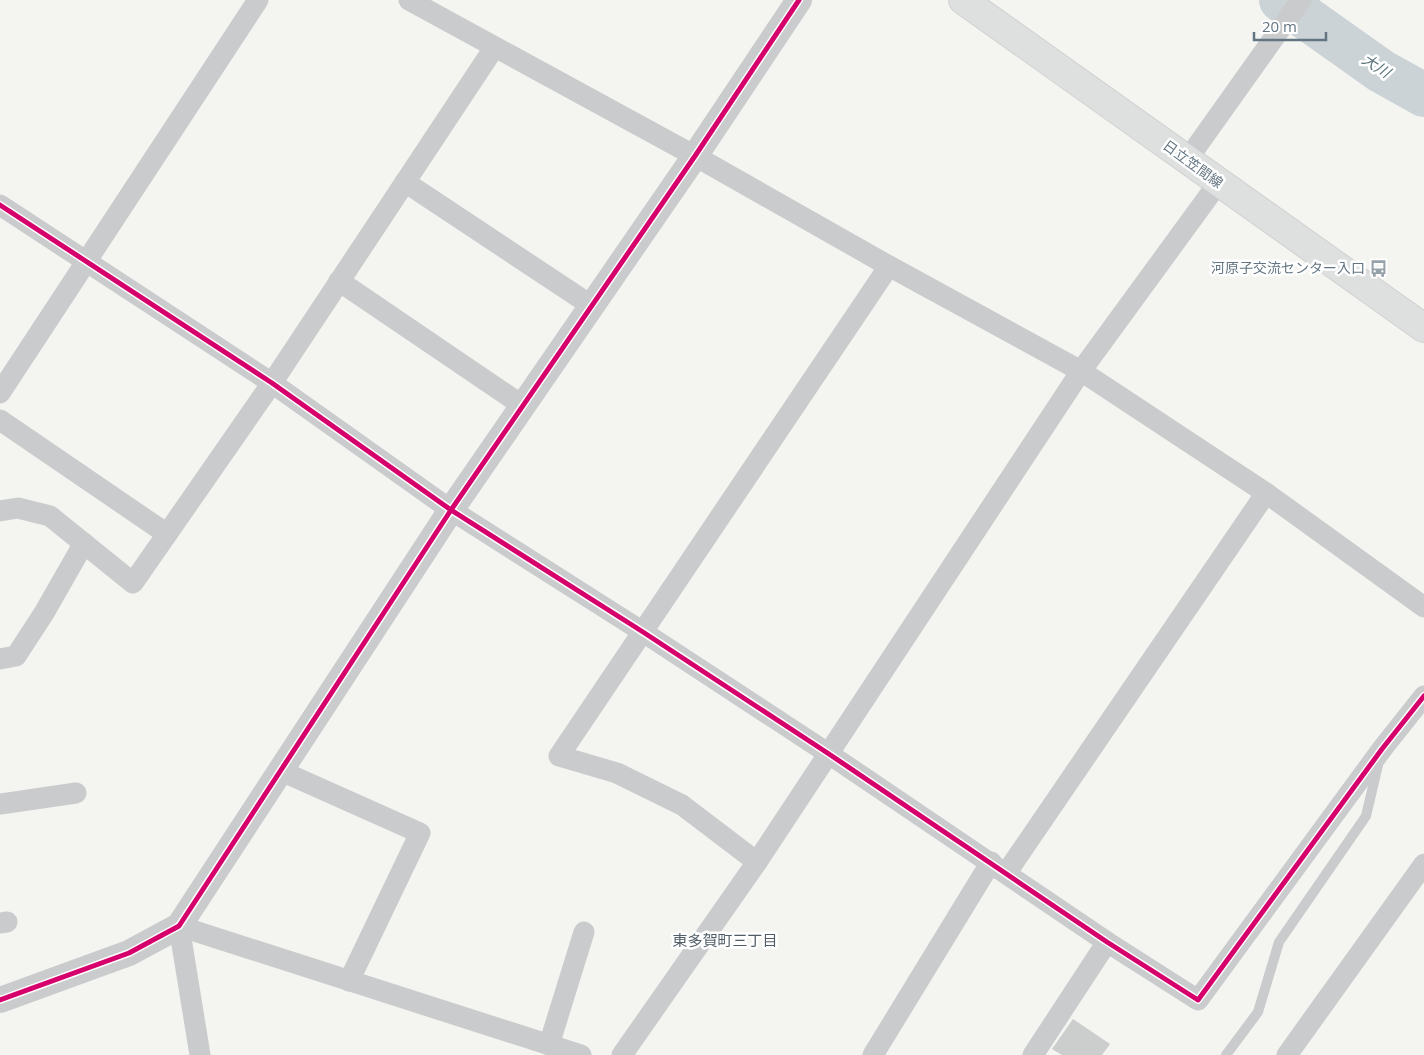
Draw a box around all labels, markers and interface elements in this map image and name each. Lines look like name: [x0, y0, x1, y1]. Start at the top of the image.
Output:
scale bar: [1254, 10, 1326, 42]
text: 20 m: [1262, 16, 1297, 36]
water label: 大川: [1359, 49, 1396, 83]
street label: 日立笠間線: [1159, 135, 1227, 192]
place label: 河原子交流センター入口: [1211, 258, 1365, 277]
bus stop icon: 河原子交流センター入口: [1369, 258, 1389, 278]
district label: 東多賀町三丁目: [672, 930, 778, 950]

